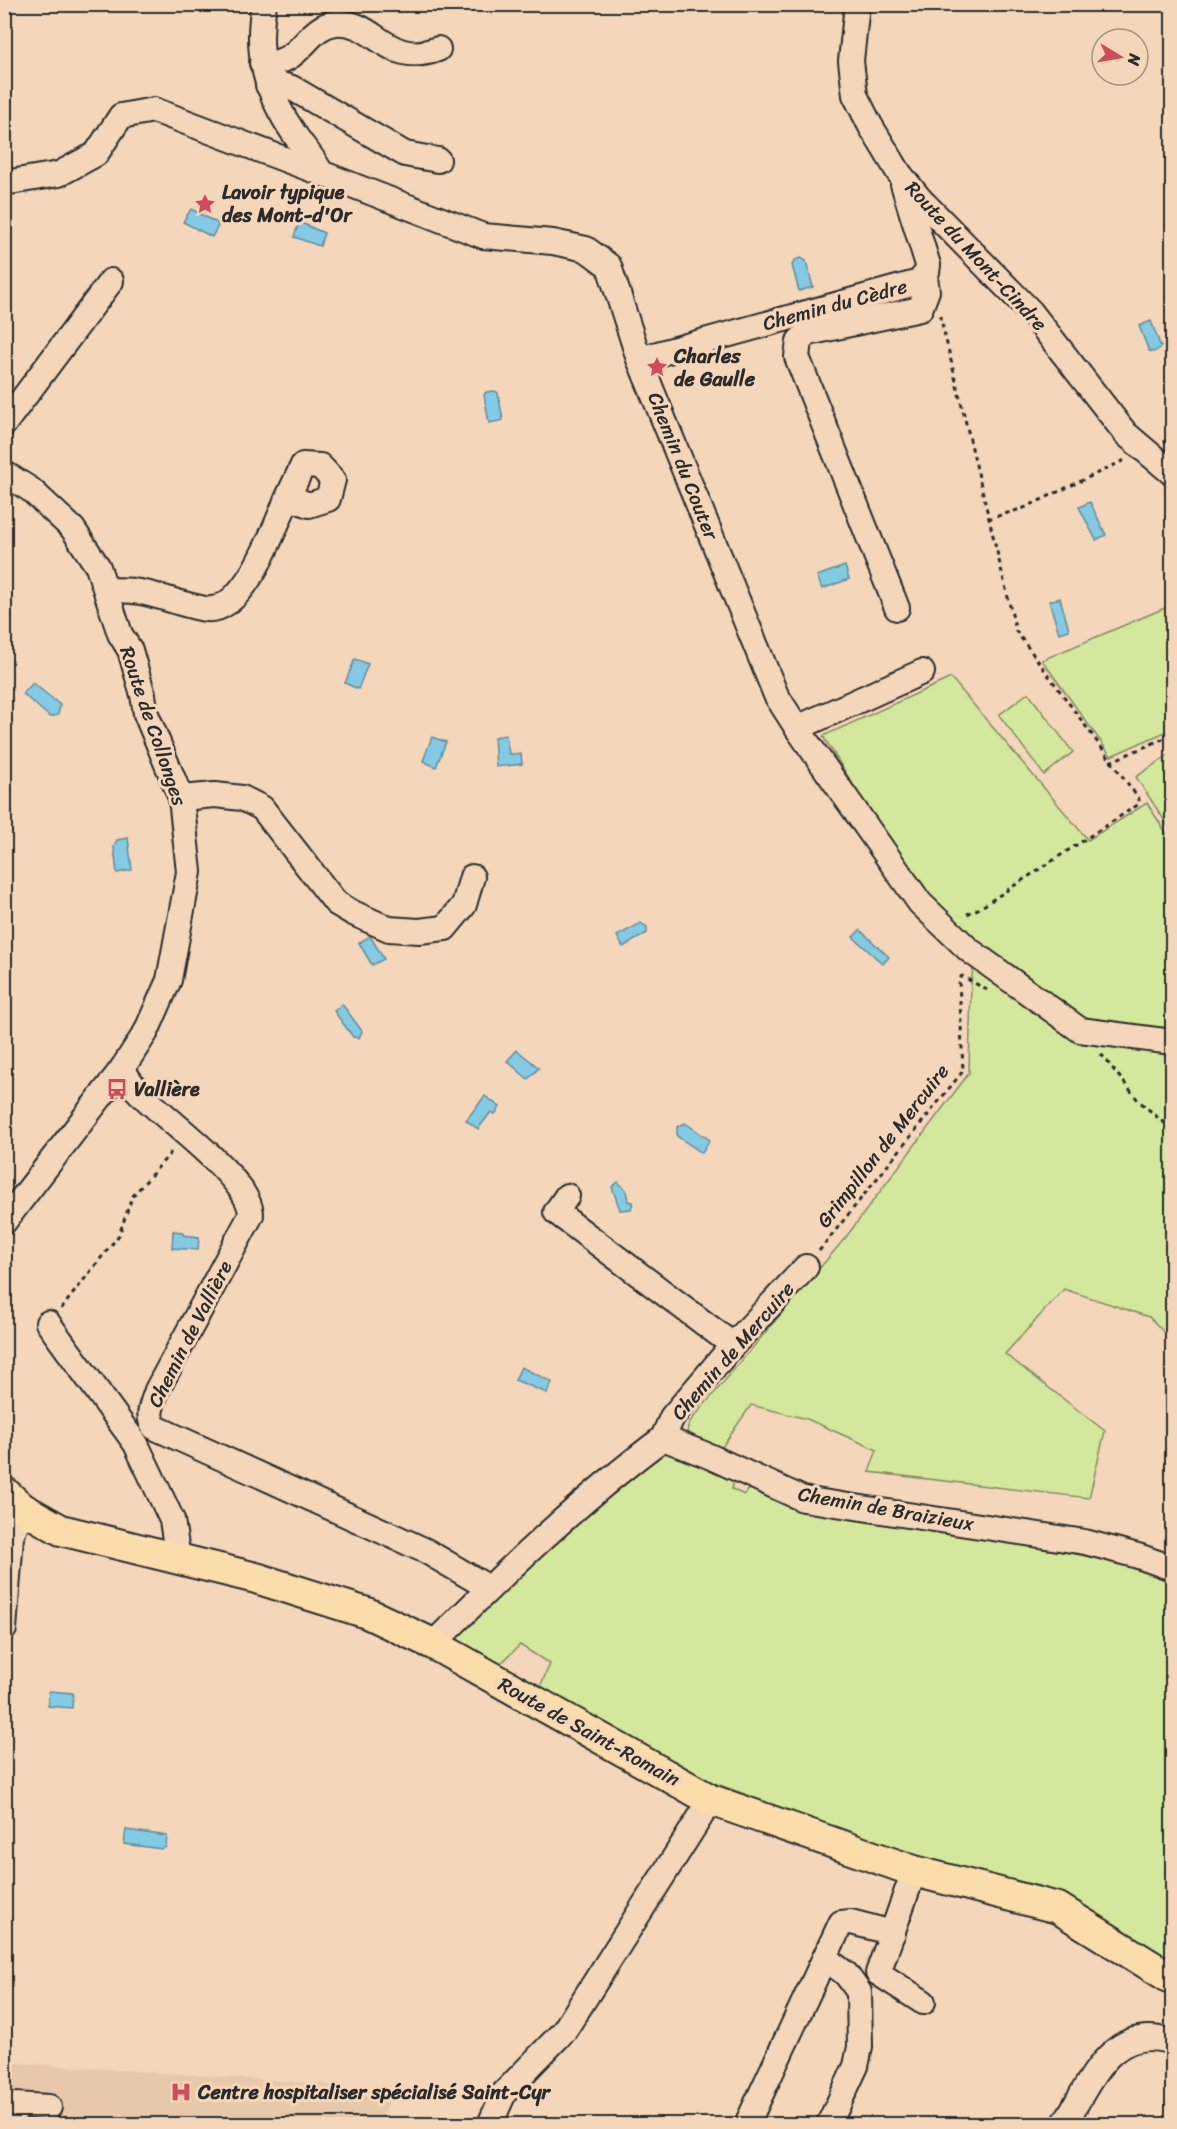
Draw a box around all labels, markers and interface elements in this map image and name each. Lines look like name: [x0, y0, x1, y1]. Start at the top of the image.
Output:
north arrow: [1090, 27, 1150, 87]
text: N: [1119, 51, 1150, 69]
street label: Route du Mont-Cindre: [896, 172, 1056, 340]
place label: Lavoir typique des Mont-d'Or: [222, 175, 354, 233]
place icon: Lavoir typique des Mont-d'Or: [193, 192, 217, 216]
street label: Chemin du Cèdre: [759, 269, 911, 341]
place label: Charles de Gaulle: [673, 339, 756, 397]
place icon: Charles de Gaulle: [645, 355, 669, 379]
street label: Chemin du Couter: [637, 387, 729, 546]
street label: Route de Collonges: [109, 641, 197, 811]
street label: Grimpillon de Mercuire: [807, 1056, 959, 1236]
place label: Vallière: [134, 1072, 200, 1107]
bus stop icon: Vallière: [105, 1077, 129, 1101]
street label: Chemin de Vallière: [138, 1254, 242, 1414]
street label: Chemin de Mercuire: [662, 1273, 804, 1429]
street label: Chemin de Braizieux: [795, 1476, 978, 1542]
street label: Route de Saint-Romain: [491, 1667, 687, 1797]
place label: Centre hospitaliser spécialisé Saint-Cyr: [197, 2075, 552, 2110]
hospital icon: Centre hospitaliser spécialisé Saint-Cyr: [169, 2080, 193, 2104]

